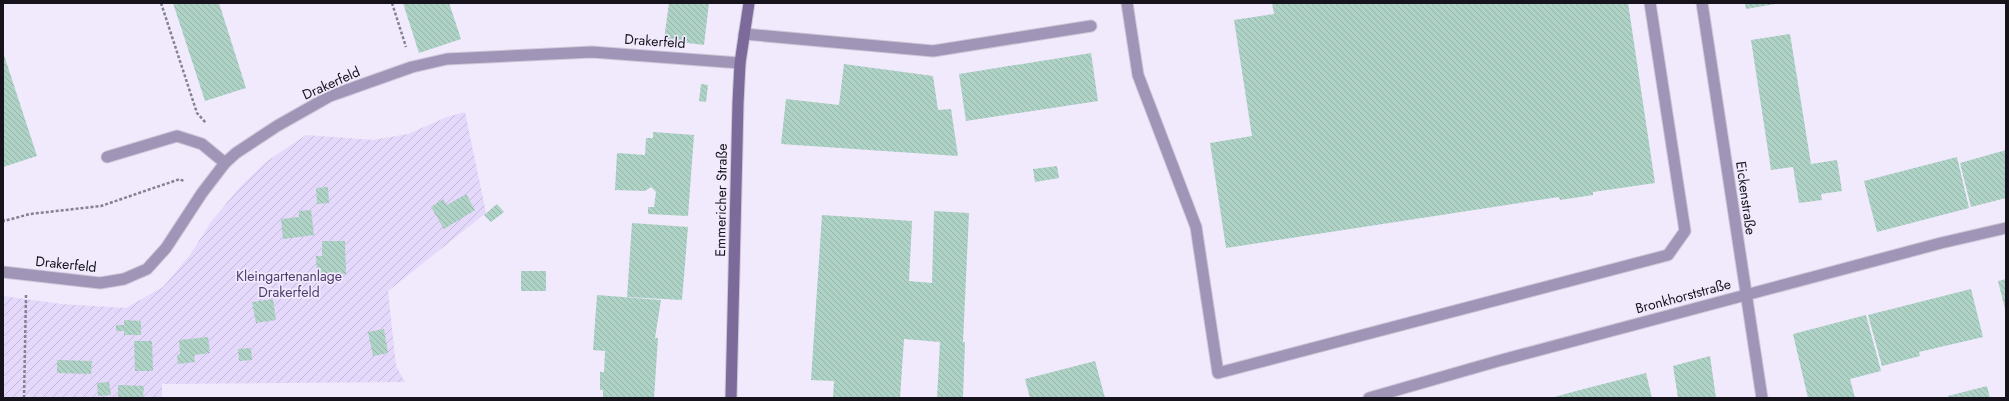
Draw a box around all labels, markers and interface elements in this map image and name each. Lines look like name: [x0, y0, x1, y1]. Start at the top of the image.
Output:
street label: Drakerfeld: [624, 29, 686, 53]
street label: Drakerfeld: [299, 61, 363, 105]
street label: Emmericher Straße: [710, 143, 732, 257]
street label: Eickenstraße: [1731, 160, 1761, 236]
street label: Drakerfeld: [34, 251, 98, 277]
park label: Kleingartenanlage Drakerfeld: [236, 266, 342, 302]
street label: Bronkhorststraße: [1633, 274, 1733, 318]

